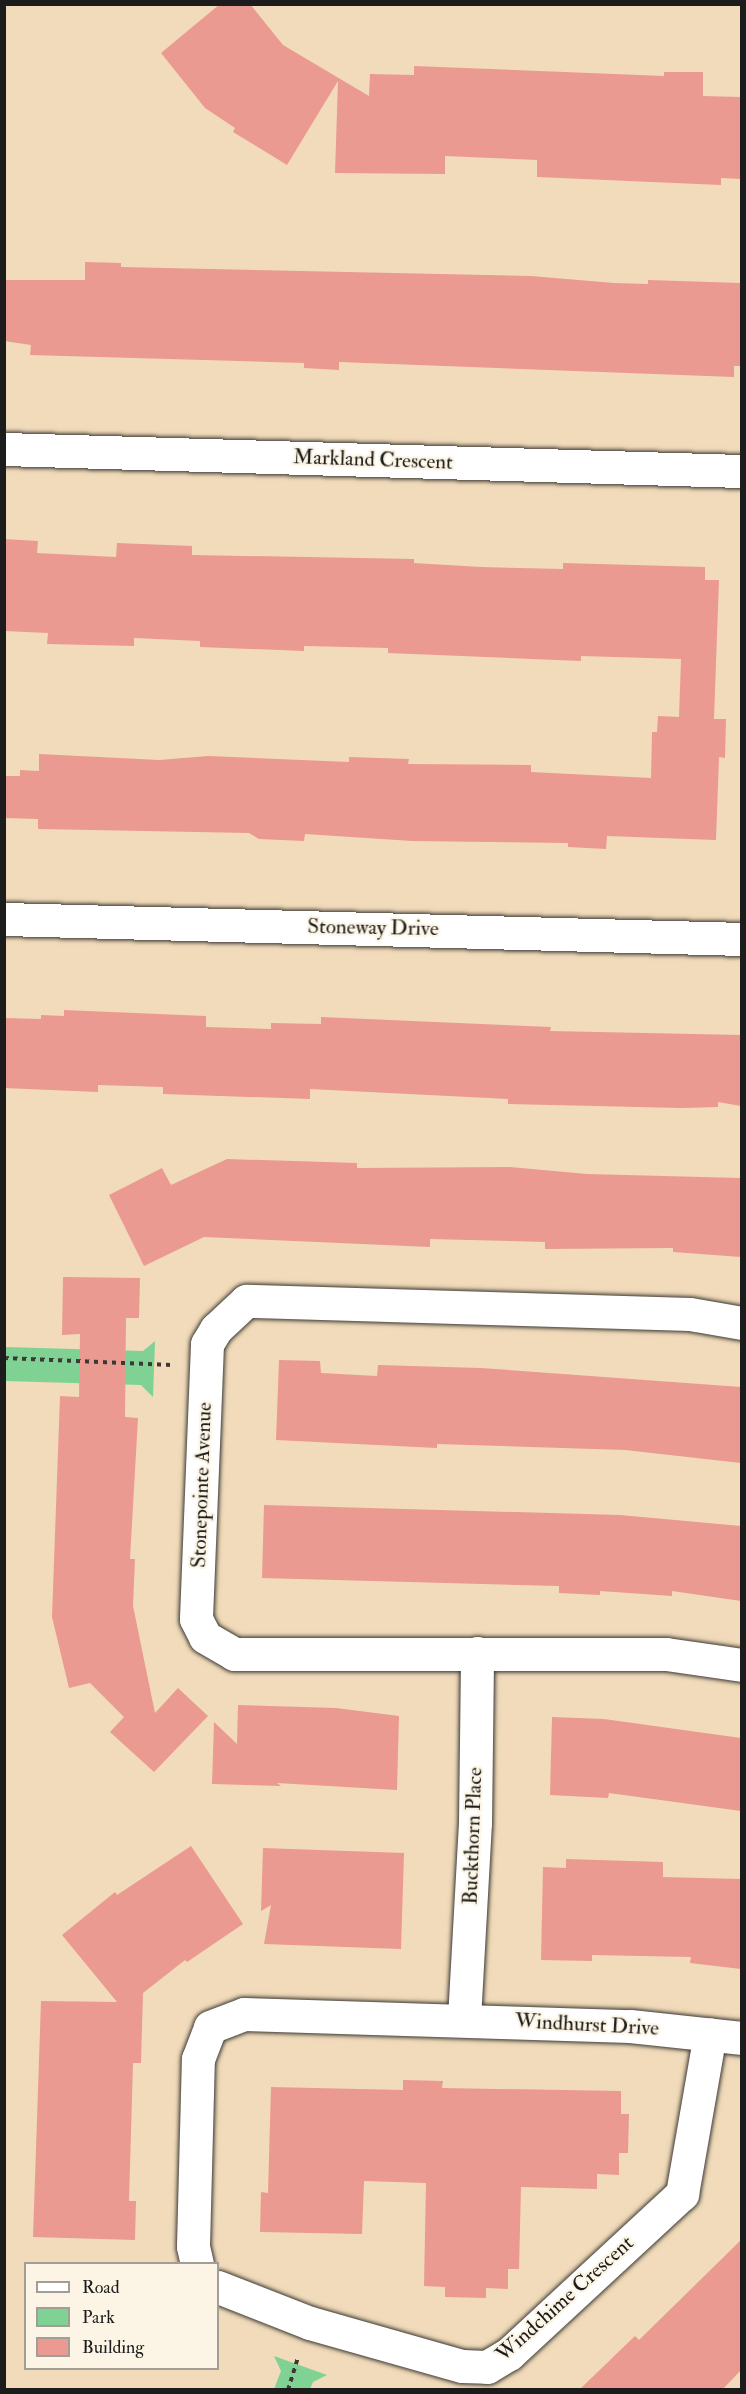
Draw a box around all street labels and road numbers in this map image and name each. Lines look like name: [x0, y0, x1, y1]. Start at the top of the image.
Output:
street label: Markland Crescent: [293, 445, 453, 475]
street label: Stoneway Drive: [307, 914, 439, 942]
street label: Stonepointe Avenue: [187, 1402, 217, 1568]
street label: Buckthorn Place: [458, 1767, 488, 1905]
street label: Windhurst Drive: [514, 2009, 660, 2041]
street label: Windchime Crescent: [491, 2231, 639, 2367]

